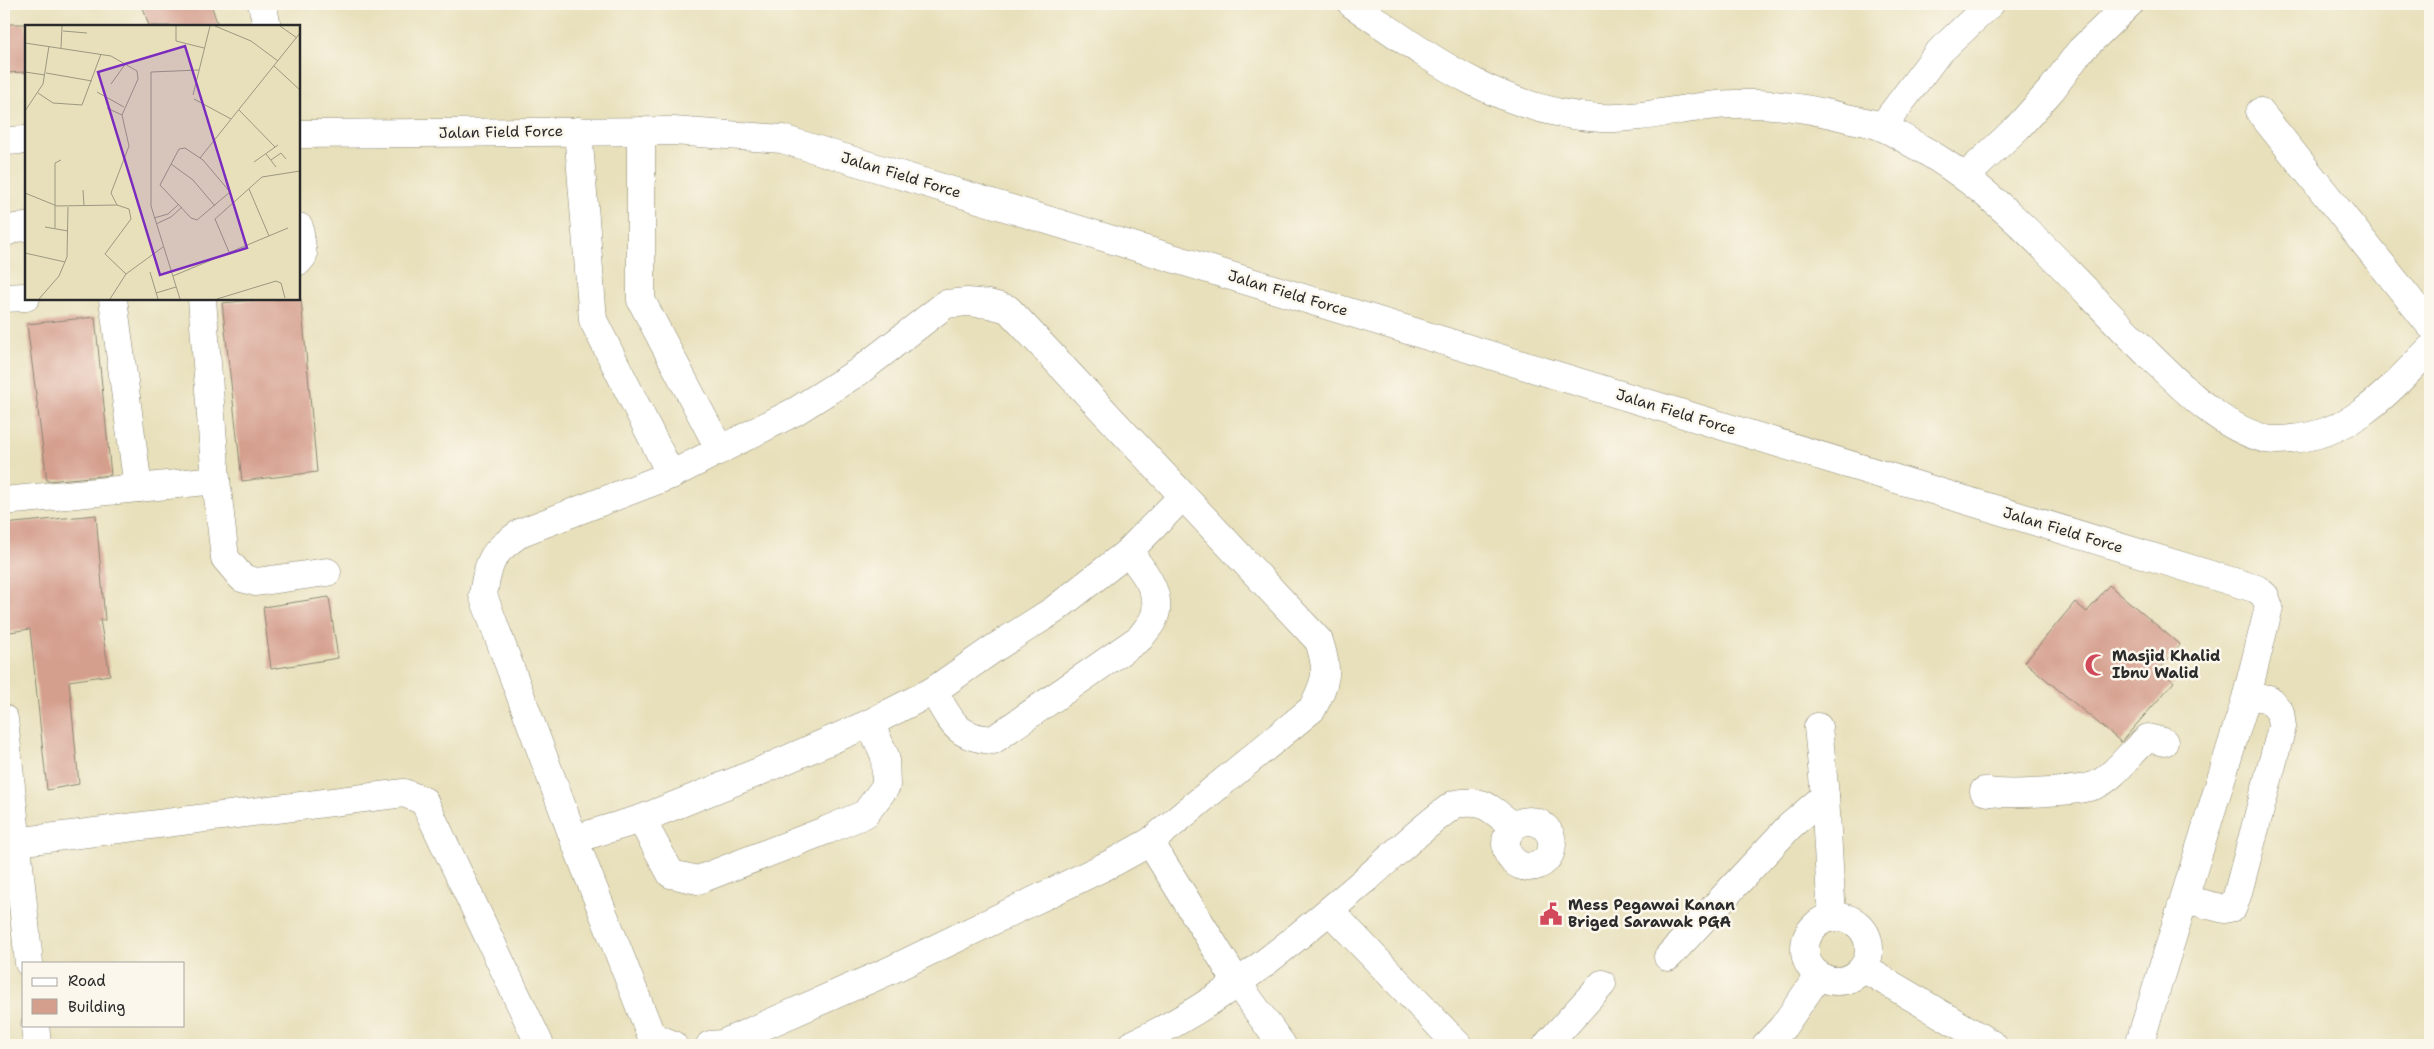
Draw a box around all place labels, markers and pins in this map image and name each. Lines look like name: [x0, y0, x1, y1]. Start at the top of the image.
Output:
place label: Masjid Khalid Ibnu Walid: [2112, 646, 2220, 683]
mosque icon: Masjid Khalid Ibnu Walid: [2083, 652, 2109, 678]
place label: Mess Pegawai Kanan Briged Sarawak PGA: [1568, 895, 1735, 932]
public building icon: Mess Pegawai Kanan Briged Sarawak PGA: [1538, 901, 1564, 927]

